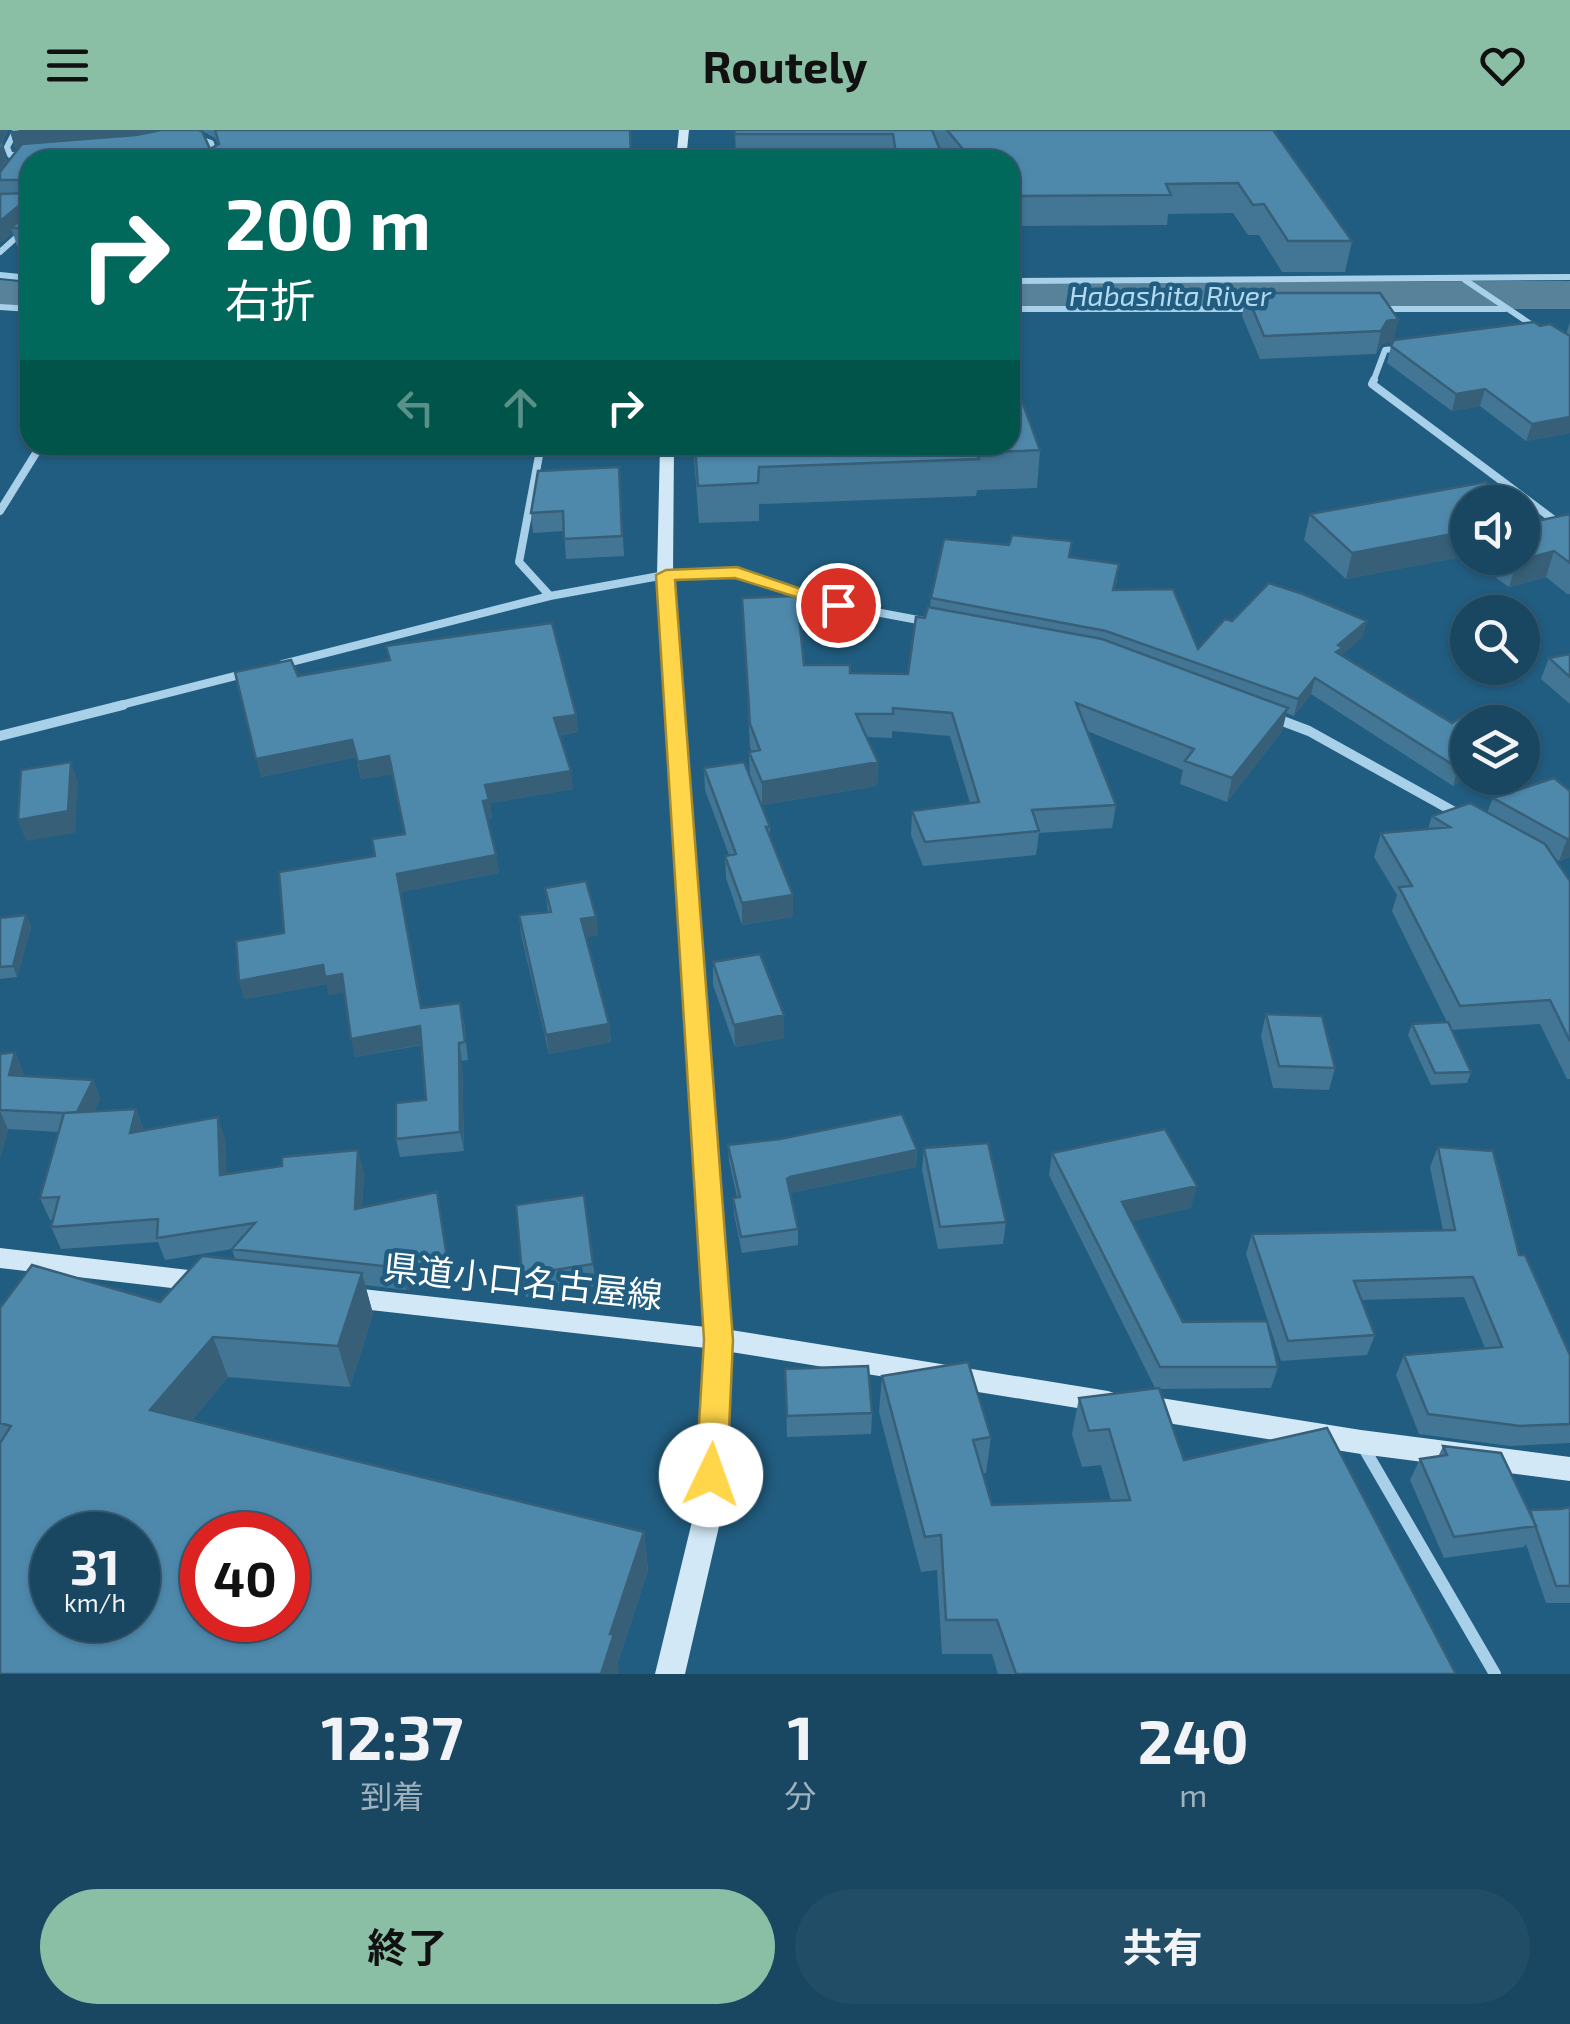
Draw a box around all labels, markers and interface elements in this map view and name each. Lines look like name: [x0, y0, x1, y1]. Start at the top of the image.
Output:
icon: menu: [40, 38, 95, 93]
text: Routely: [702, 38, 868, 92]
icon: heart: [1475, 38, 1530, 93]
text: 200 m: [225, 180, 431, 264]
icon: right: [60, 190, 190, 320]
text: 右折: [225, 272, 315, 326]
water label: Habashita River: [1069, 278, 1272, 312]
icon: left: [388, 380, 443, 435]
icon: ahead: [493, 380, 548, 435]
icon: right: [598, 380, 653, 435]
map controls: [1450, 485, 1540, 795]
button: sound: [1450, 485, 1540, 575]
pin: [796, 563, 881, 648]
icon: arrive: [811, 578, 866, 633]
button: search: [1450, 595, 1540, 685]
button: layers: [1450, 705, 1540, 795]
street label: 県道小口名古屋線: [382, 1244, 665, 1316]
position arrow: [659, 1423, 763, 1527]
speed limit sign: 40: [180, 1512, 310, 1642]
text: 31: [70, 1535, 120, 1595]
text: km/h: [64, 1587, 126, 1617]
text: 12:37: [321, 1700, 463, 1772]
text: 1: [788, 1700, 813, 1772]
text: 240: [1138, 1704, 1249, 1776]
text: m: [1179, 1775, 1207, 1813]
text: 到着: [360, 1776, 424, 1814]
text: 分: [784, 1776, 816, 1814]
button: 終了: [40, 1889, 775, 2004]
button: 共有: [795, 1889, 1530, 2004]

